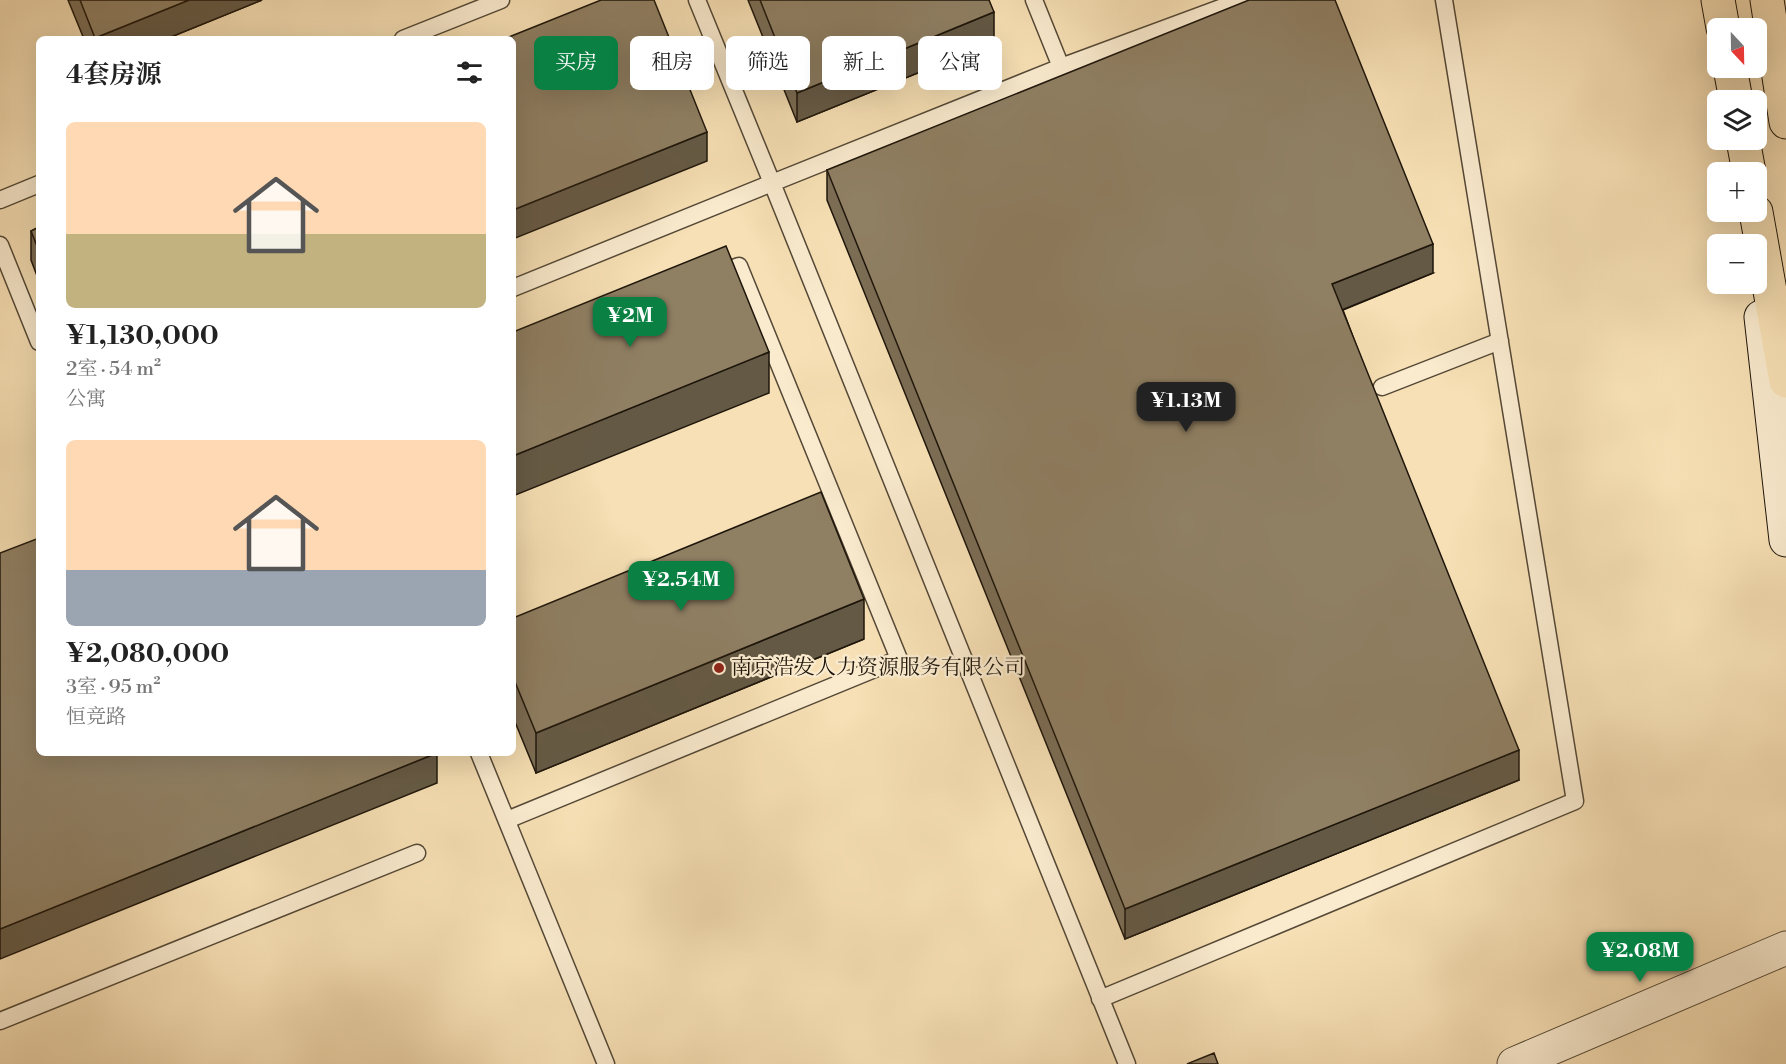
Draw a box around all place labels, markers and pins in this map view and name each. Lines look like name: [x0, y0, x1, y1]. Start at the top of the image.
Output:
pin: ¥2M: [601, 297, 659, 348]
pin: ¥1.13M: [1137, 382, 1235, 433]
pin: ¥2.54M: [632, 561, 730, 612]
place label: 南京浩发人力资源服务有限公司: [731, 655, 1025, 681]
marker: 南京浩发人力资源服务有限公司: [712, 661, 726, 675]
pin: ¥2.08M: [1591, 932, 1689, 983]

